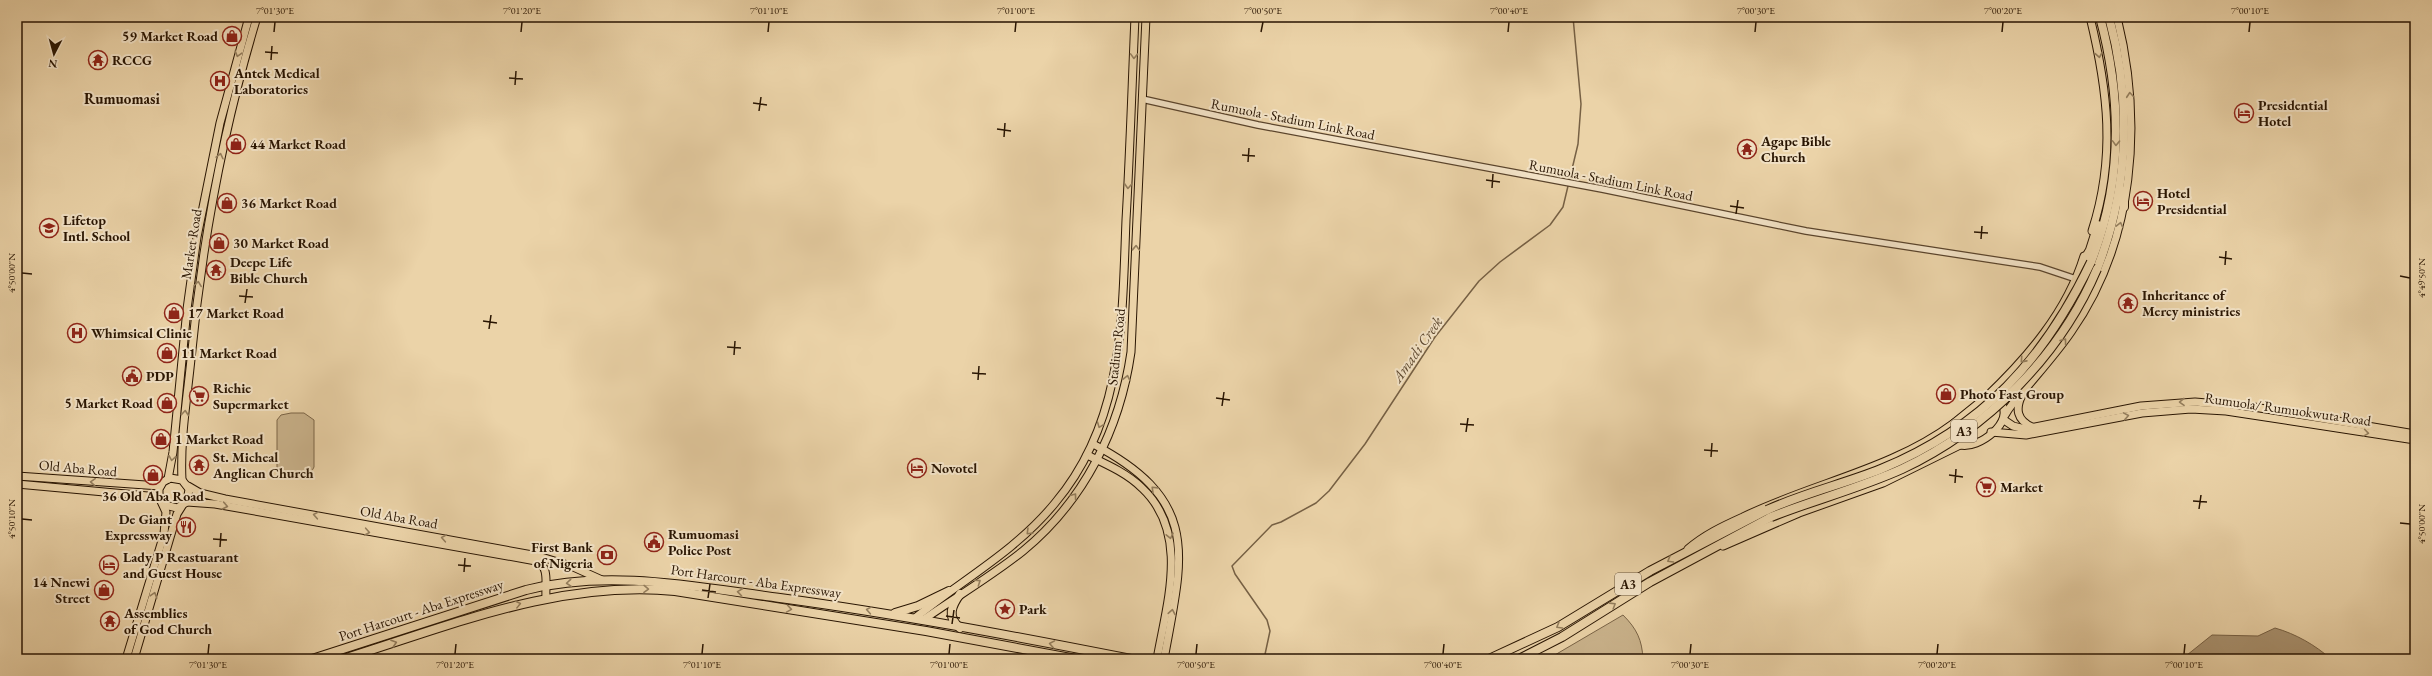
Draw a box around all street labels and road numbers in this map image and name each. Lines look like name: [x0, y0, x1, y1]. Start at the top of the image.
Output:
street label: Rumuola - Stadium Link Road: [1210, 94, 1377, 144]
street label: Rumuola - Stadium Link Road: [1528, 155, 1695, 205]
street label: Market Road: [177, 207, 206, 281]
street label: Stadium Road: [1103, 307, 1129, 386]
street label: Rumuola/ Rumuokwuta Road: [2204, 388, 2373, 430]
road number: A3: [1951, 420, 1977, 442]
street label: Old Aba Road: [38, 456, 119, 480]
street label: Old Aba Road: [359, 501, 440, 533]
street label: Port Harcourt - Aba Expressway: [670, 560, 843, 602]
road number: A3: [1615, 573, 1641, 595]
street label: Port Harcourt - Aba Expressway: [336, 575, 506, 645]

